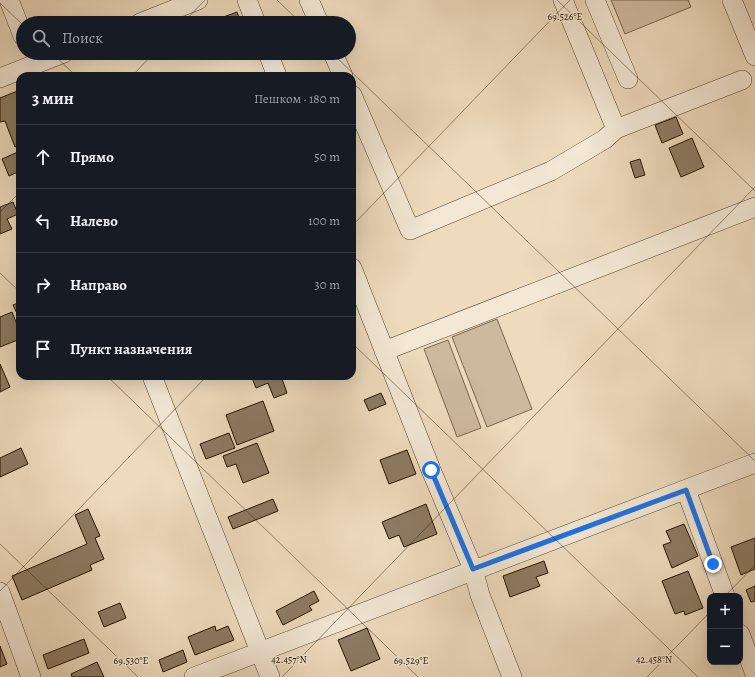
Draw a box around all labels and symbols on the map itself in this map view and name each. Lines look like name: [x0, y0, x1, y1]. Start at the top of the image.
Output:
text: 69.526°E: [548, 10, 582, 23]
route start: [422, 461, 440, 479]
route end: [704, 555, 722, 573]
text: 42.457°N: [271, 653, 307, 666]
text: 42.458°N: [636, 653, 672, 666]
text: 69.530°E: [114, 654, 149, 667]
text: 69.529°E: [394, 654, 428, 667]

